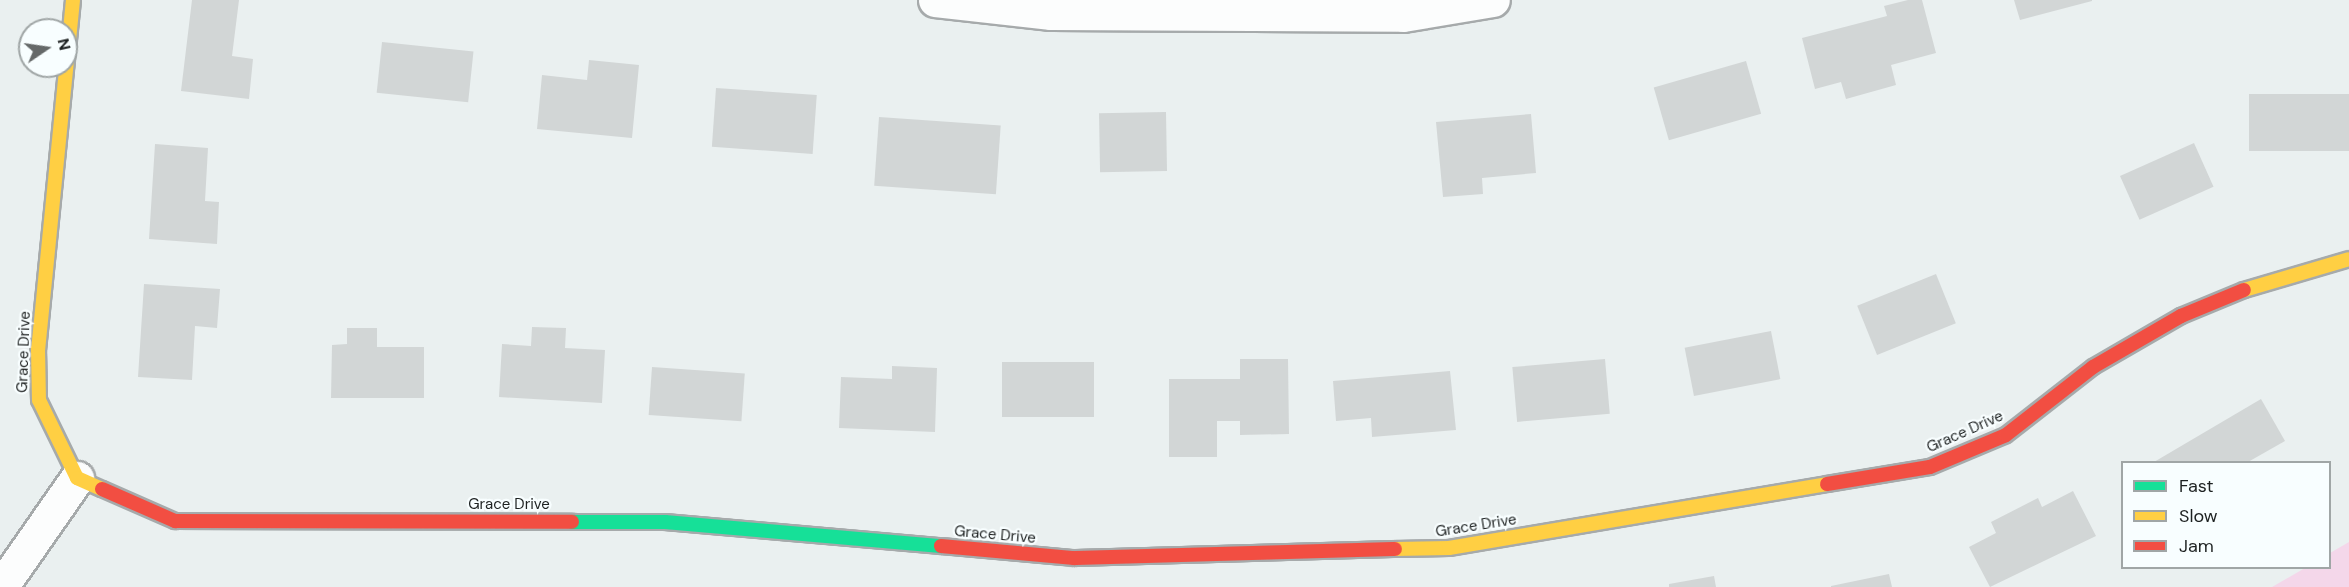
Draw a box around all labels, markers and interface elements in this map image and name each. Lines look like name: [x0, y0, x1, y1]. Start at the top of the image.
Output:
north arrow: [18, 18, 78, 78]
text: N: [53, 36, 76, 52]
street label: Grace Drive: [14, 311, 34, 393]
street label: Grace Drive: [1924, 407, 2006, 457]
legend: [2121, 461, 2331, 569]
text: Fast: [2179, 474, 2214, 498]
street label: Grace Drive: [468, 496, 550, 514]
text: Slow: [2179, 504, 2218, 528]
street label: Grace Drive: [1434, 511, 1518, 541]
street label: Grace Drive: [954, 522, 1036, 548]
text: Jam: [2179, 534, 2214, 558]

